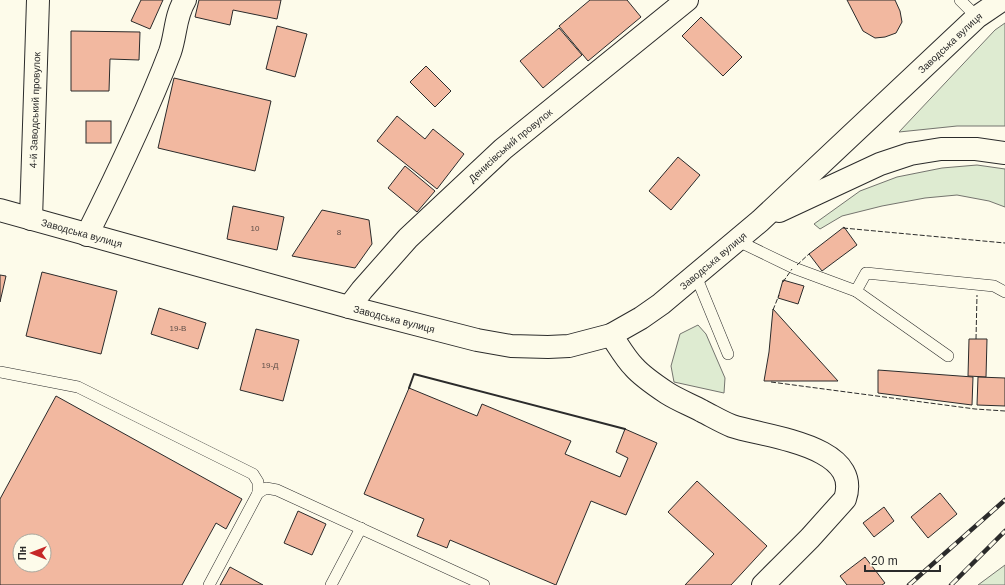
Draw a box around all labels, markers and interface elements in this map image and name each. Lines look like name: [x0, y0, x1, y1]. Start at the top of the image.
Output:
street label: Заводська вулиця: [916, 10, 984, 76]
street label: 4-й Заводський провулок: [28, 51, 42, 168]
street label: Денисівський провулок: [466, 106, 555, 184]
street label: Заводська вулиця: [40, 217, 124, 250]
house number: 10: [251, 224, 260, 233]
house number: 8: [337, 228, 342, 237]
street label: Заводська вулиця: [678, 230, 749, 292]
street label: Заводська вулиця: [352, 303, 436, 335]
house number: 19-В: [170, 324, 186, 333]
house number: 19-Д: [262, 361, 279, 370]
north arrow: [12, 533, 52, 573]
text: Пн: [16, 546, 28, 560]
scale bar: [865, 547, 940, 573]
text: 20 m: [871, 554, 898, 568]

